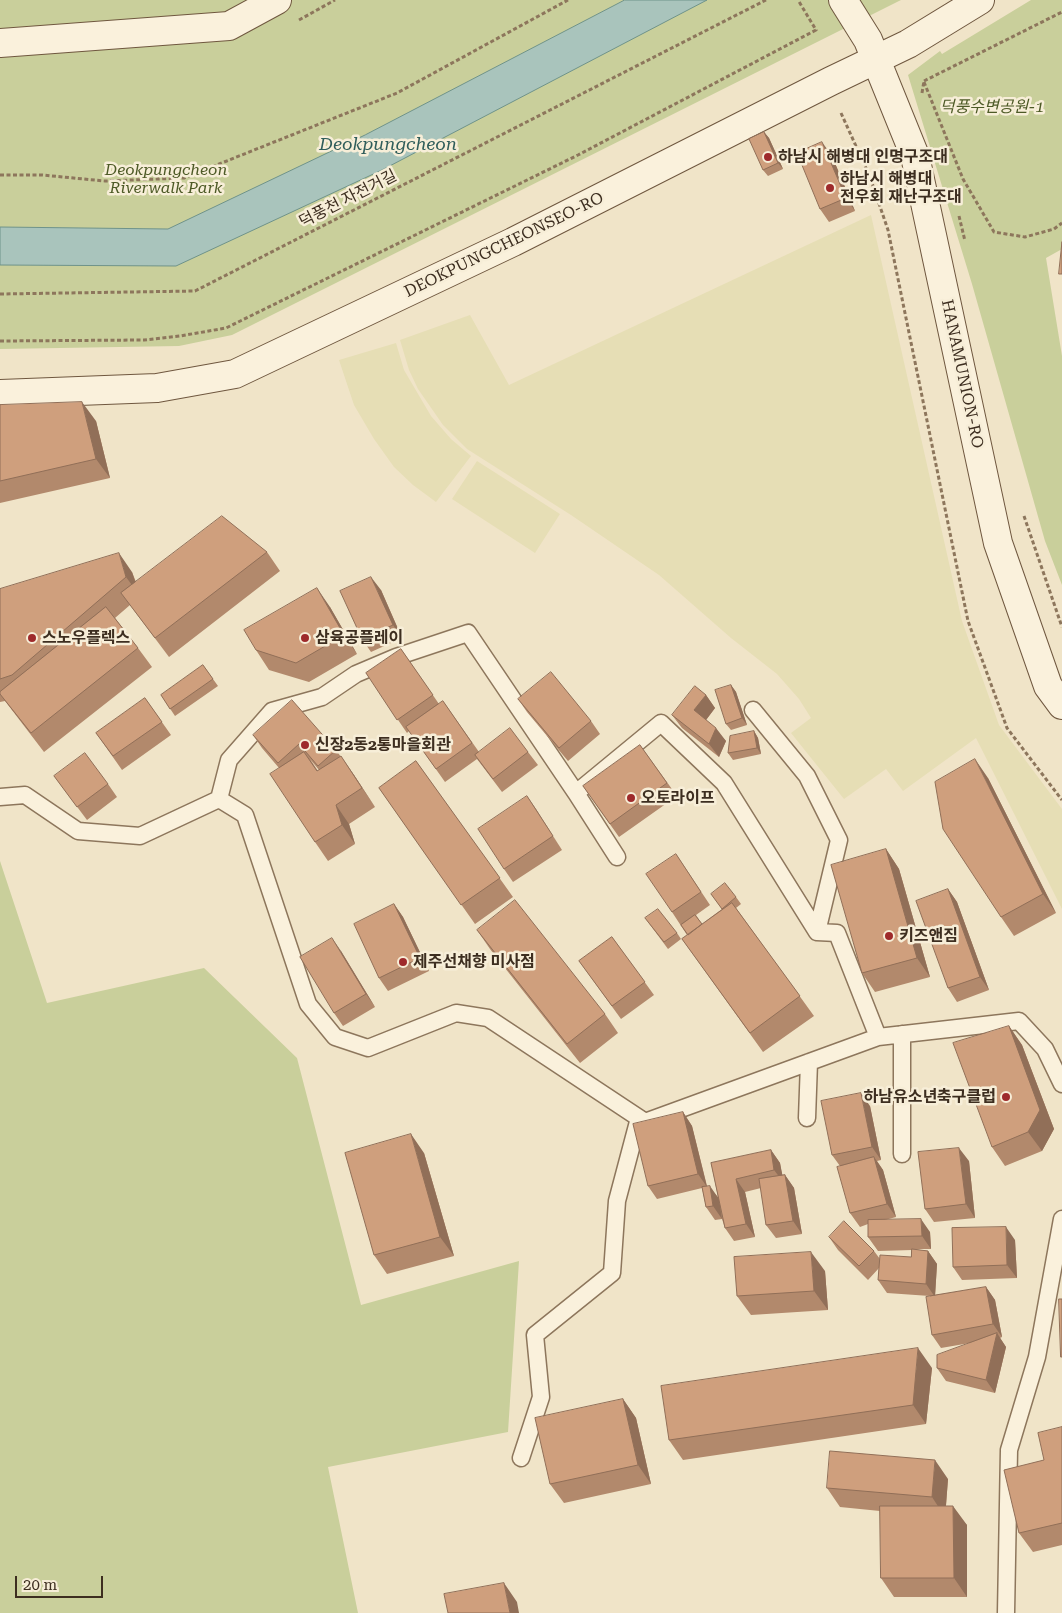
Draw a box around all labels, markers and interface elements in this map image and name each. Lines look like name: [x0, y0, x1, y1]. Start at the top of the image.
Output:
park label: 덕풍수변공원-1: [940, 97, 1044, 117]
water label: Deokpungcheon: [319, 134, 457, 156]
place label: 하남시 해병대 인명구조대: [778, 147, 948, 167]
marker: 하남시 해병대 인명구조대: [762, 151, 774, 163]
park label: Deokpungcheon Riverwalk Park: [105, 160, 227, 198]
street label: 덕풍천 자전거길: [296, 166, 400, 232]
place label: 하남시 해병대 전우회 재난구조대: [840, 169, 962, 207]
marker: 하남시 해병대 전우회 재난구조대: [824, 182, 836, 194]
street label: DEOKPUNGCHEONSEO-RO: [401, 188, 607, 302]
street label: HANAMUNION-RO: [937, 298, 987, 450]
place label: 스노우플렉스: [42, 628, 130, 648]
place label: 삼육공플레이: [315, 628, 403, 648]
marker: 스노우플렉스: [26, 632, 38, 644]
marker: 삼육공플레이: [299, 632, 311, 644]
place label: 신장2동2통마을회관: [315, 735, 451, 755]
marker: 신장2동2통마을회관: [299, 739, 311, 751]
place label: 오토라이프: [641, 788, 715, 808]
marker: 오토라이프: [625, 792, 637, 804]
place label: 키즈앤짐: [899, 926, 958, 946]
marker: 키즈앤짐: [883, 930, 895, 942]
place label: 제주선채향 미사점: [413, 952, 535, 972]
marker: 제주선채향 미사점: [397, 956, 409, 968]
place label: 하남유소년축구클럽: [864, 1087, 996, 1107]
marker: 하남유소년축구클럽: [1000, 1091, 1012, 1103]
scale bar: [18, 1566, 105, 1598]
text: 20 m: [23, 1576, 57, 1594]

